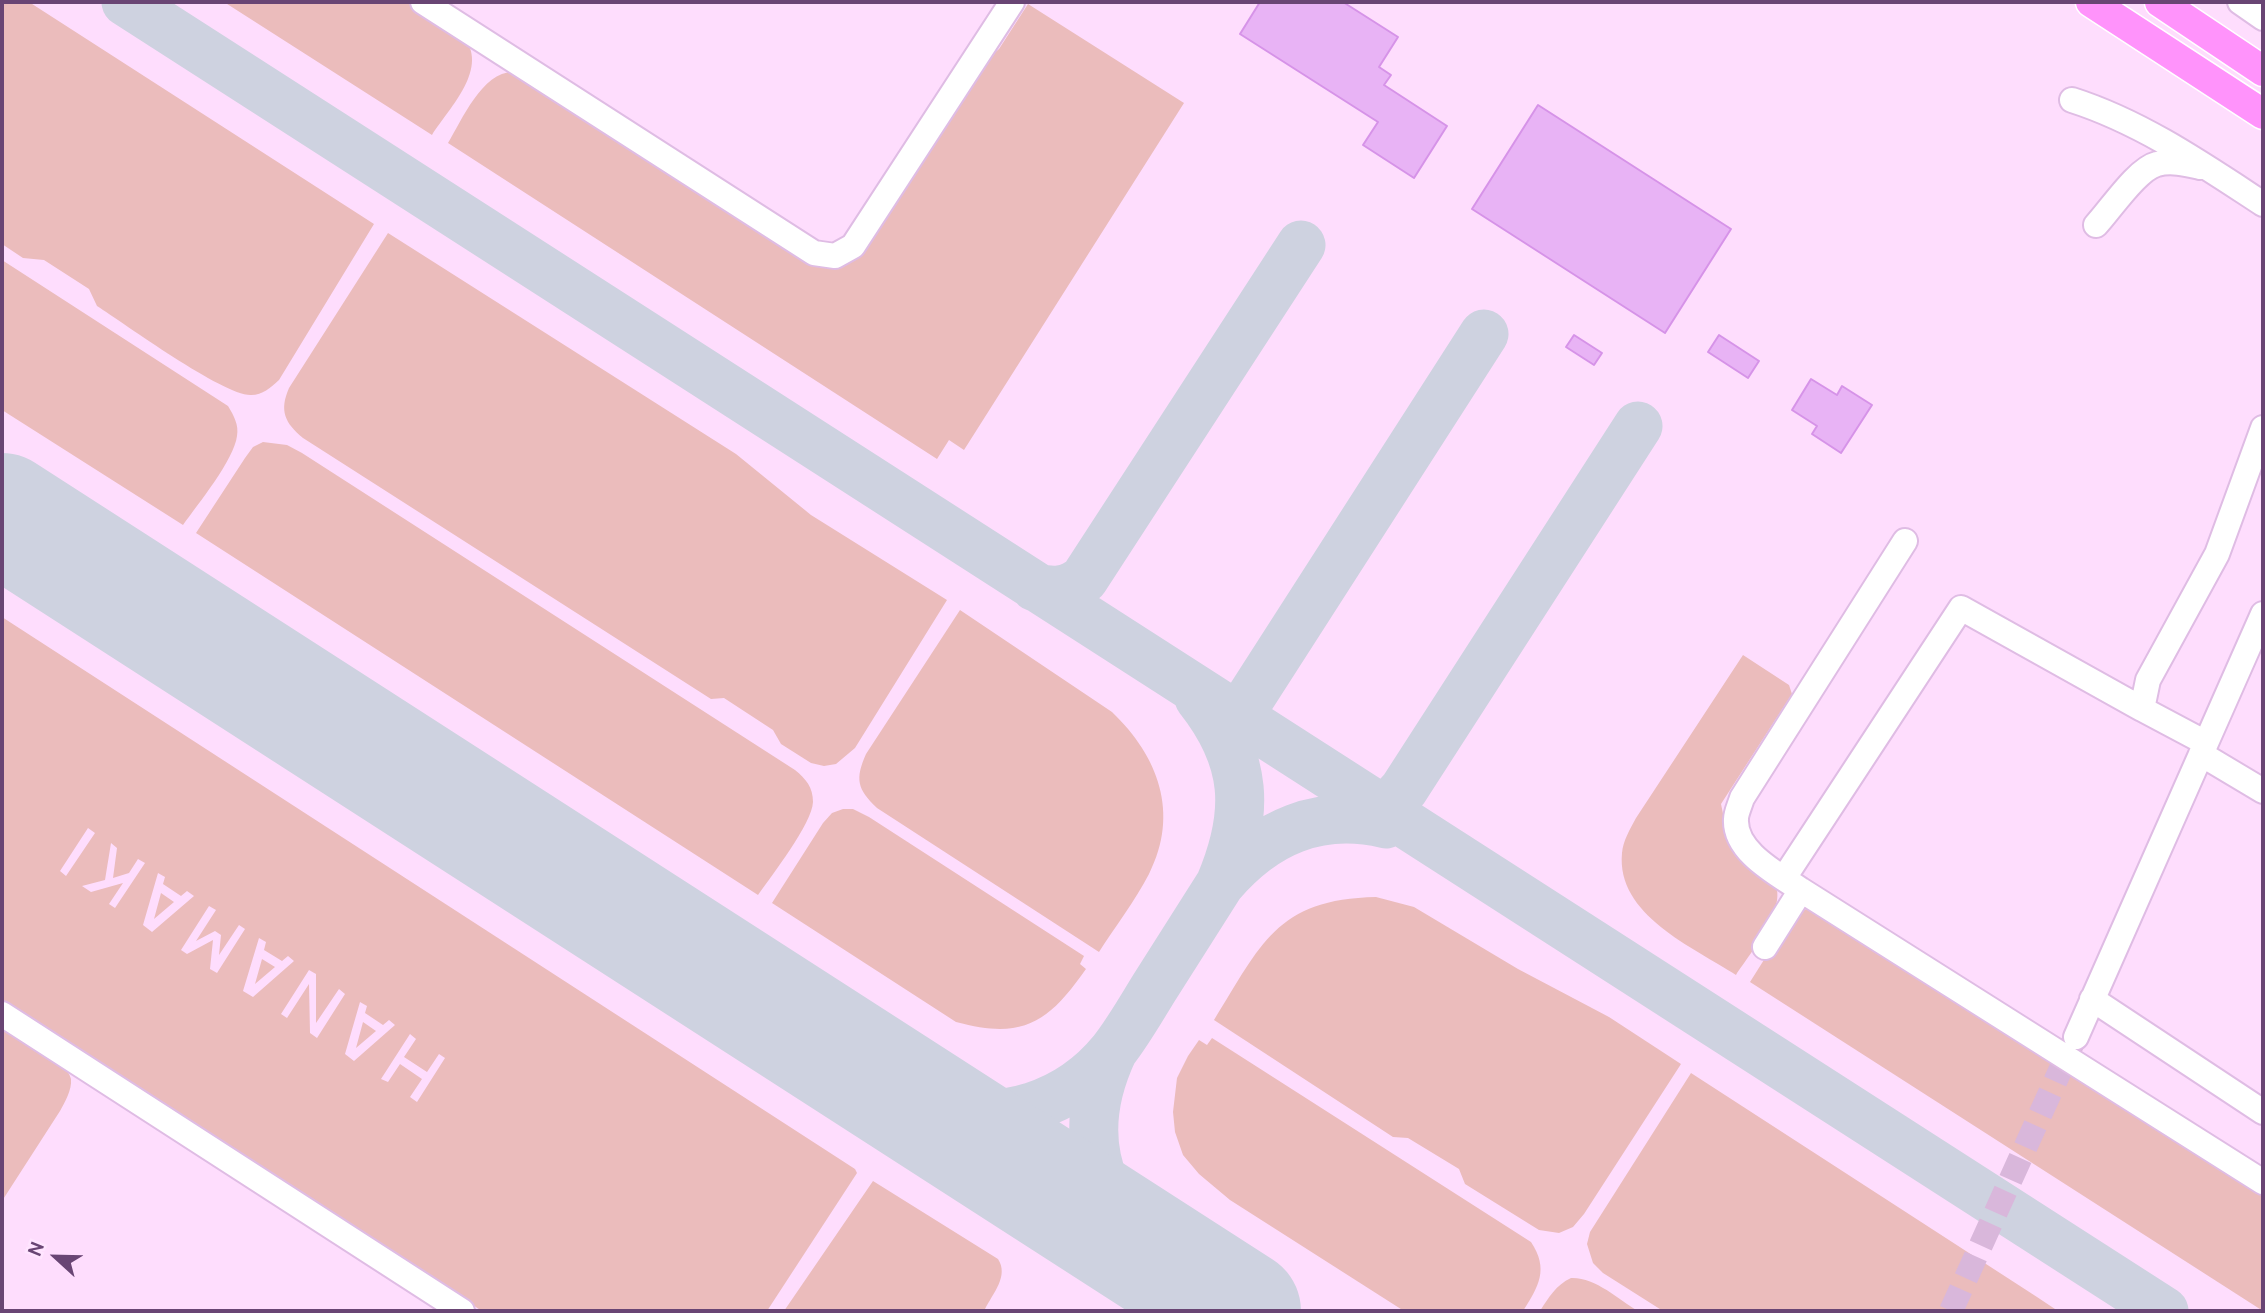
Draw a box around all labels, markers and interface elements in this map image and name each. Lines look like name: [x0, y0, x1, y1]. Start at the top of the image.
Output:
north arrow: [21, 1222, 91, 1292]
text: N: [23, 1238, 49, 1259]

